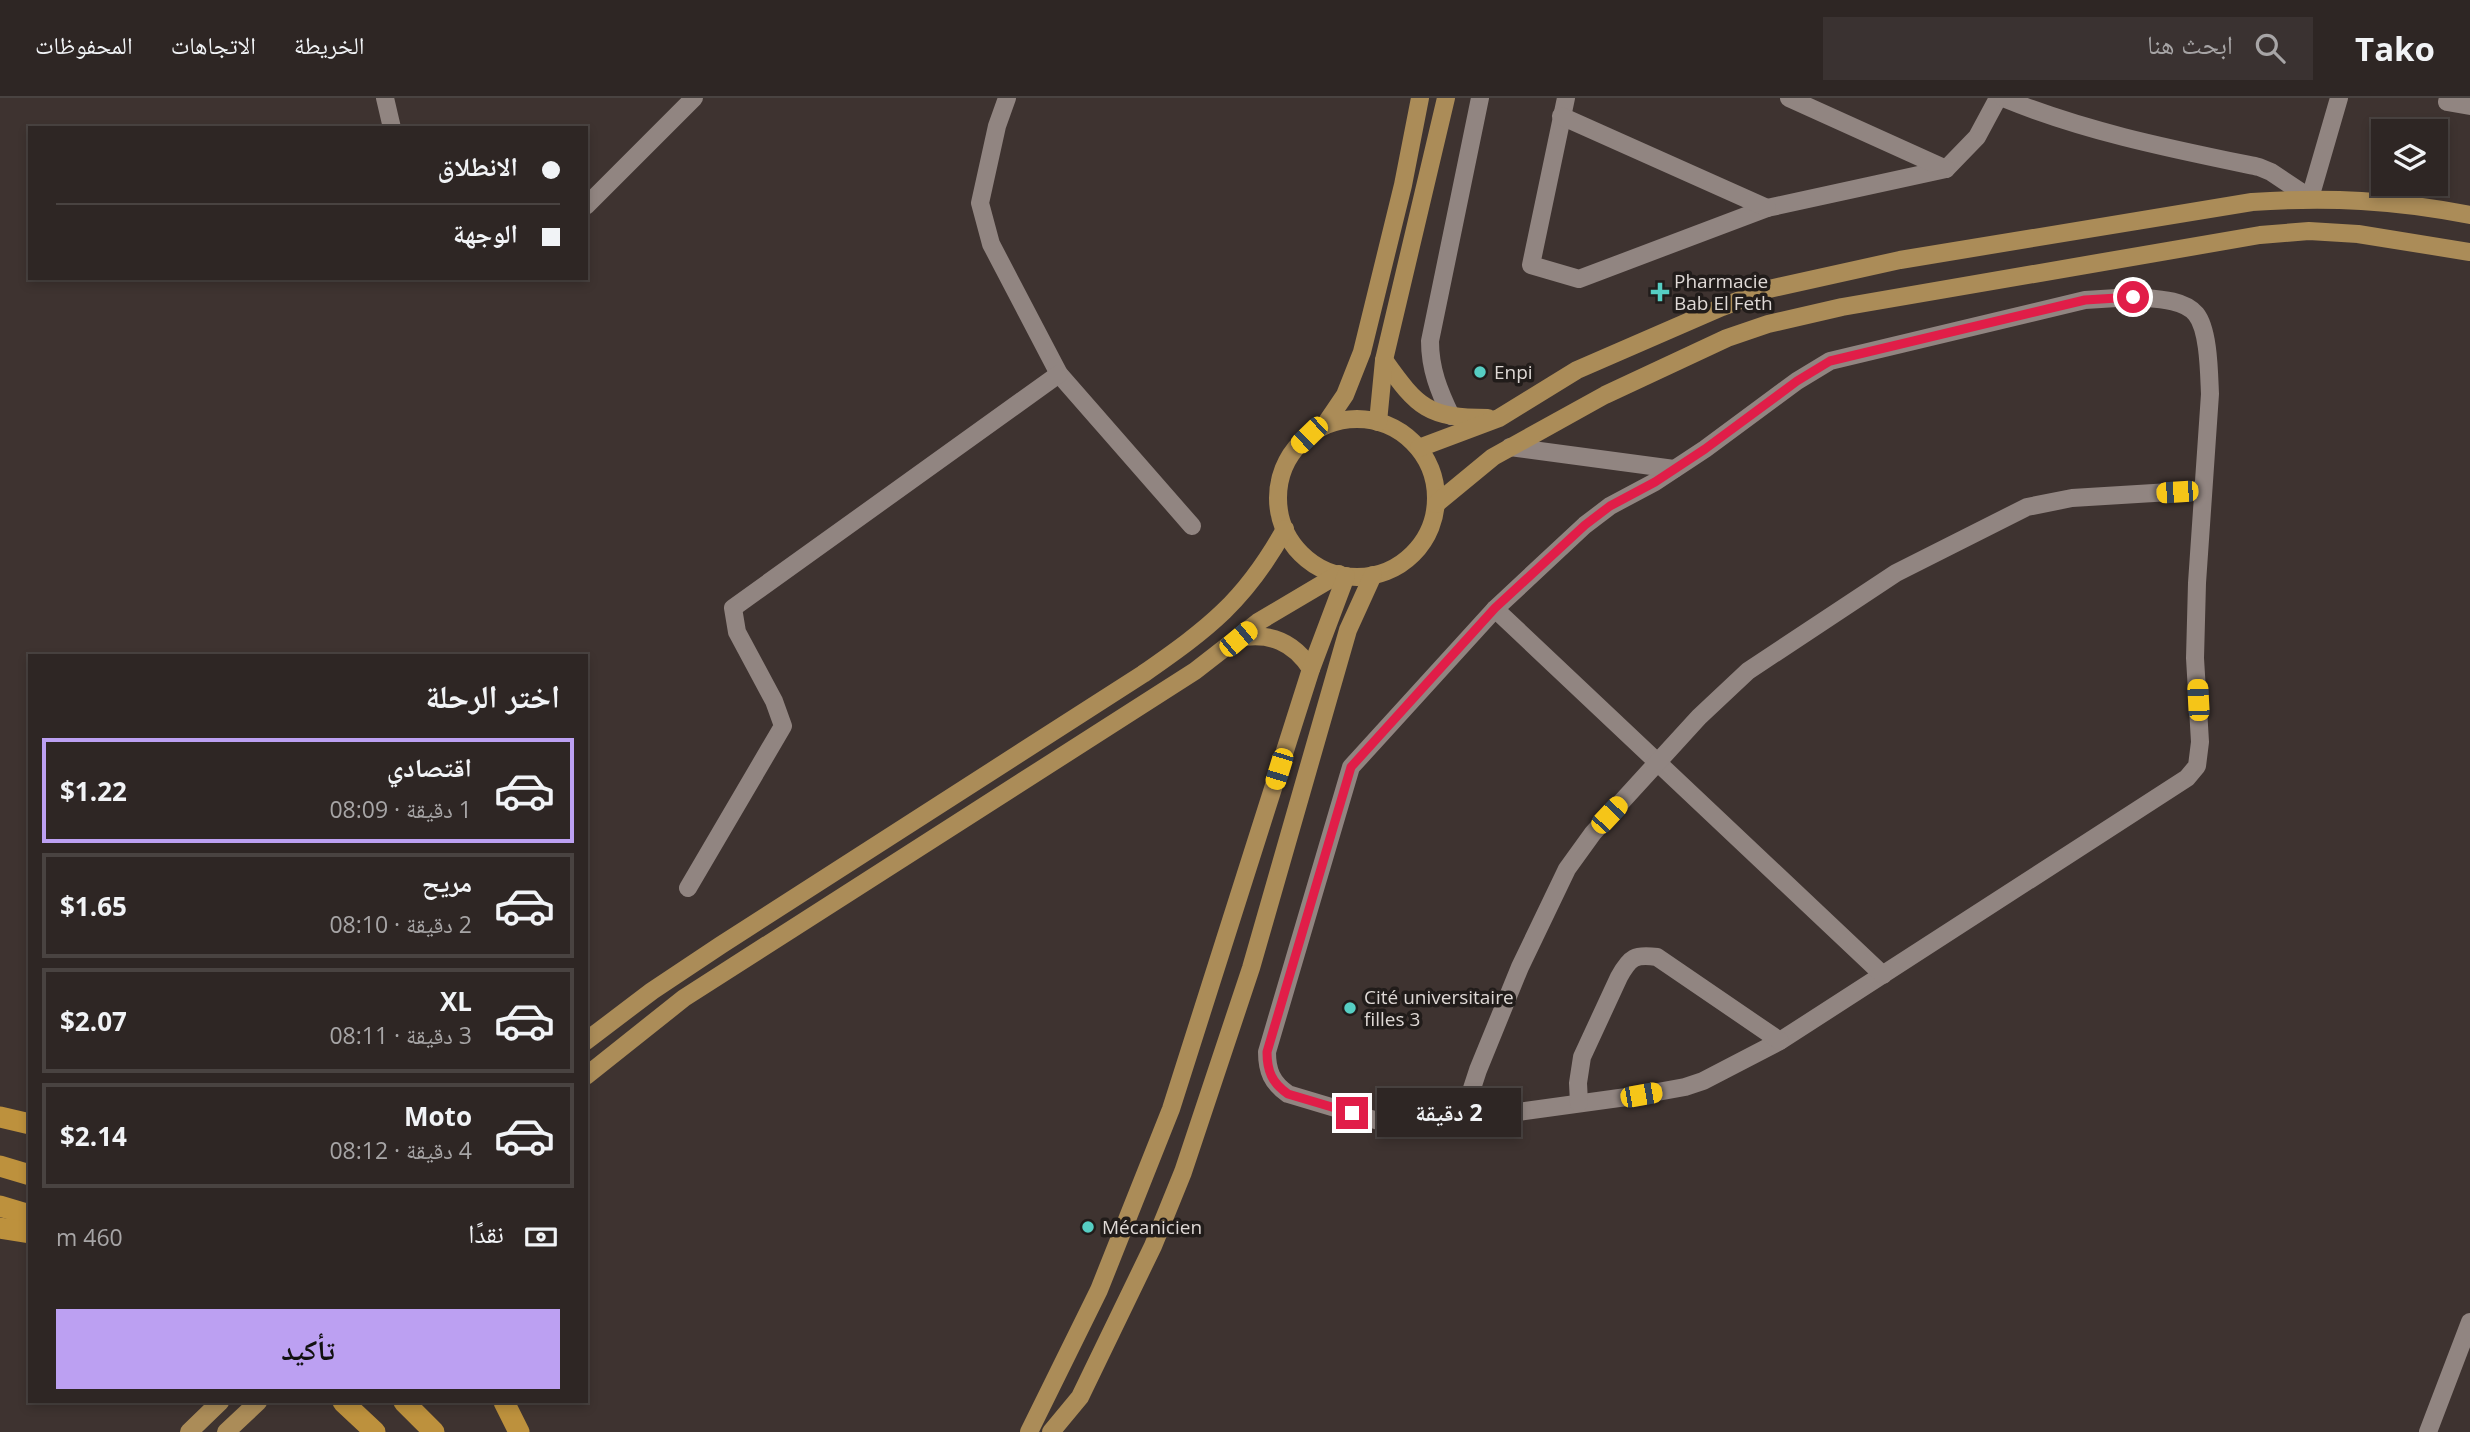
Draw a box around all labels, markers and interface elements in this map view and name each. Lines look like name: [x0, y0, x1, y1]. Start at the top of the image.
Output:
search box: [1823, 17, 2313, 80]
text: ابحث هنا: [2147, 26, 2233, 62]
text: Tako: [2355, 26, 2435, 71]
text: المحفوظات: [35, 28, 133, 61]
text: الاتجاهات: [171, 28, 256, 61]
text: الخريطة: [294, 28, 365, 61]
icon: search: [2251, 29, 2289, 67]
map controls: [2371, 119, 2448, 196]
button: layers: [2371, 119, 2448, 196]
text: الانطلاق: [438, 148, 518, 184]
text: الوجهة: [453, 215, 518, 251]
place label: Pharmacie Bab El Feth: [1674, 268, 1773, 316]
route start: [2117, 281, 2149, 313]
marker: Pharmacie Bab El Feth: [1652, 284, 1668, 300]
place label: Enpi: [1494, 359, 1533, 385]
marker: Enpi: [1472, 364, 1488, 380]
car: [1287, 413, 1332, 457]
car: [2156, 480, 2199, 504]
car: [1216, 617, 1261, 661]
text: اختر الرحلة: [425, 674, 560, 717]
car: [2187, 678, 2210, 722]
car: [1263, 746, 1296, 792]
text: اقتصادي: [387, 749, 472, 785]
icon: car: [493, 759, 556, 822]
text: $1.22: [60, 773, 127, 809]
car: [1587, 792, 1632, 838]
text: 1 دقيقة · 08:09: [329, 793, 472, 825]
text: مريح: [422, 864, 472, 900]
icon: car: [493, 874, 556, 937]
text: $1.65: [60, 888, 127, 924]
text: 2 دقيقة · 08:10: [329, 908, 472, 940]
text: XL: [440, 983, 472, 1019]
place label: Cité universitaire filles 3: [1364, 984, 1514, 1032]
icon: car: [493, 989, 556, 1052]
marker: Cité universitaire filles 3: [1342, 1000, 1358, 1016]
text: $2.07: [60, 1003, 127, 1039]
text: 3 دقيقة · 08:11: [329, 1019, 472, 1051]
car: [1619, 1081, 1664, 1109]
callout: 2 دقيقة: [1376, 1088, 1520, 1138]
text: 2 دقيقة: [1415, 1096, 1483, 1128]
route end: [1336, 1097, 1368, 1129]
text: Moto: [404, 1098, 472, 1134]
icon: car: [493, 1104, 556, 1167]
text: $2.14: [60, 1118, 127, 1154]
text: 4 دقيقة · 08:12: [329, 1134, 472, 1166]
place label: Mécanicien: [1102, 1214, 1202, 1240]
text: نقدًا: [468, 1215, 504, 1251]
icon: cash: [522, 1218, 560, 1256]
marker: Mécanicien: [1080, 1219, 1096, 1235]
text: 460 m: [56, 1221, 123, 1253]
button: تأكيد: [56, 1309, 560, 1389]

